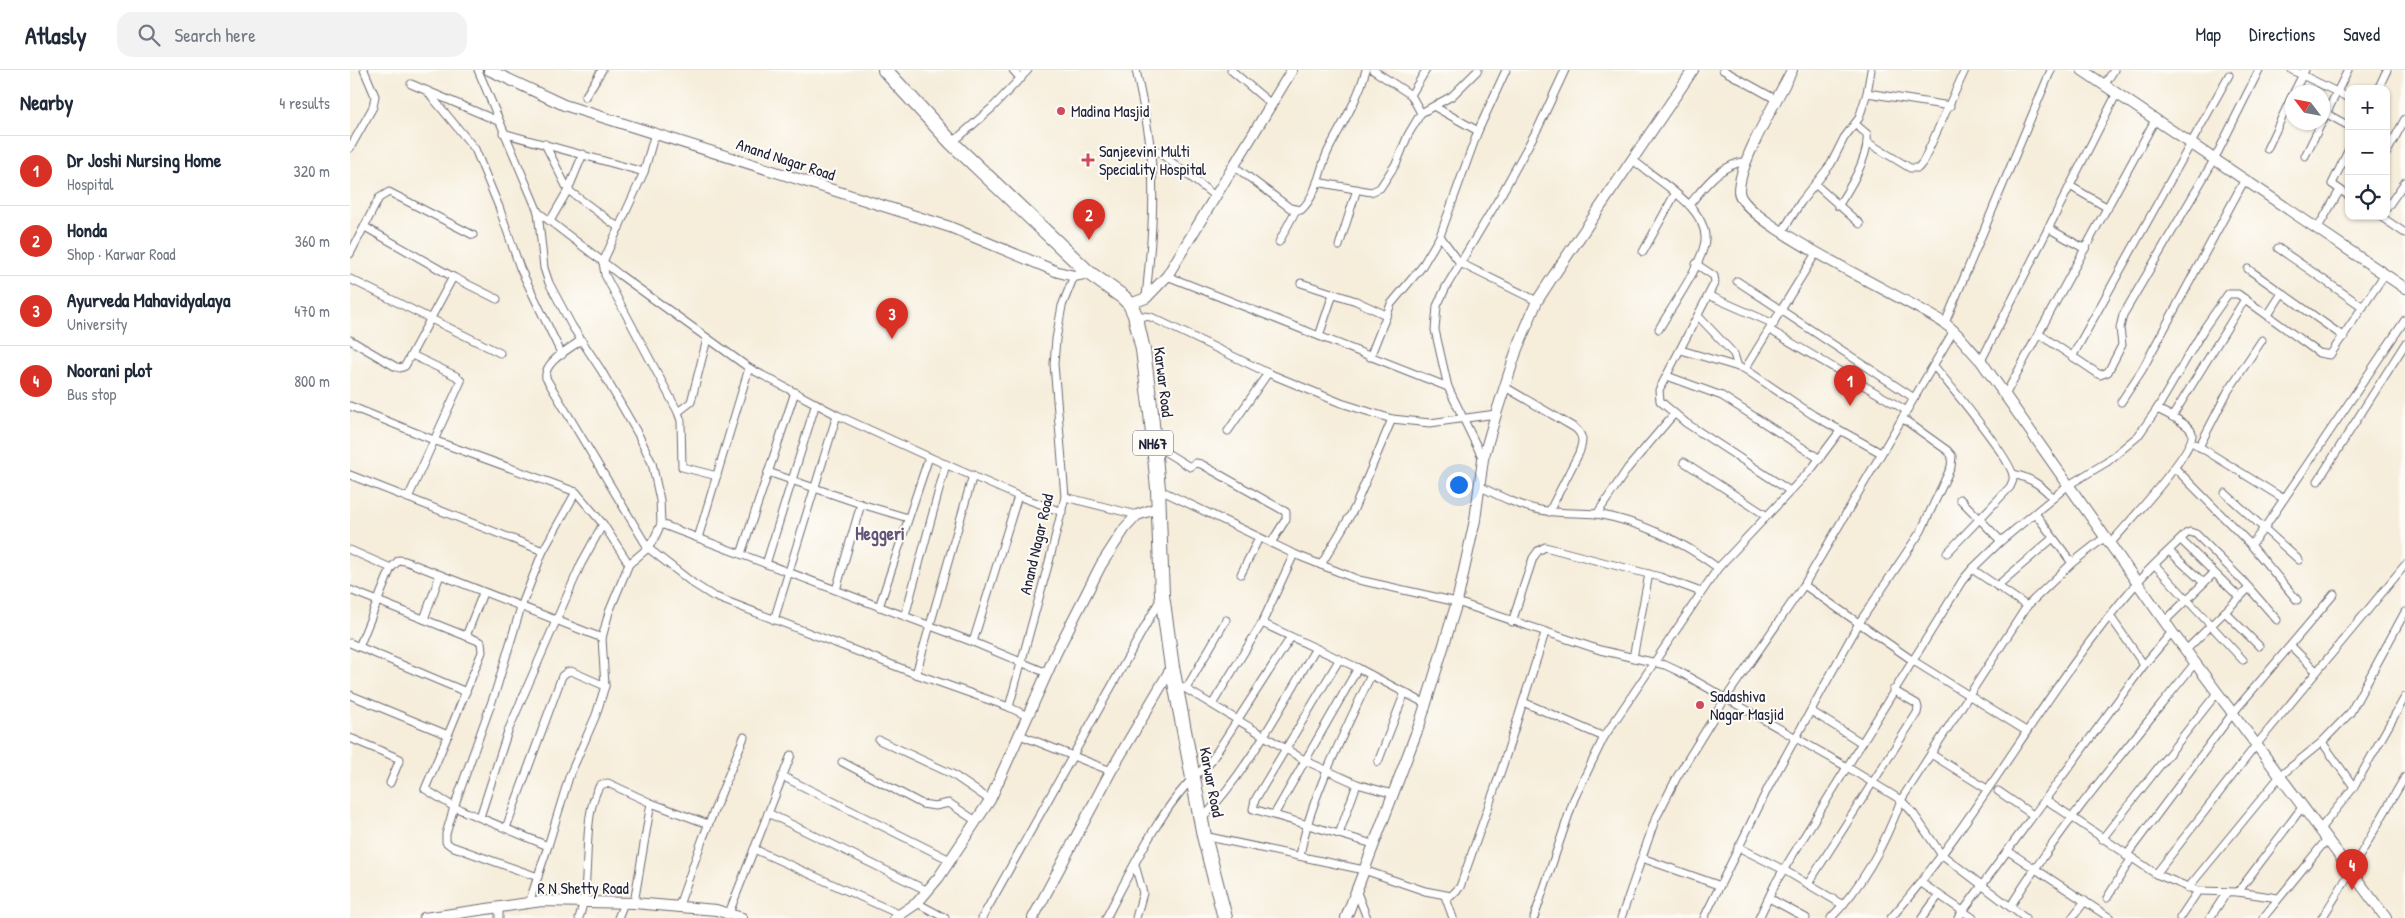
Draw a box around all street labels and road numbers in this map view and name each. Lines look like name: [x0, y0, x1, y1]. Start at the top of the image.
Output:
street label: Anand Nagar Road: [734, 133, 838, 185]
street label: Karwar Road: [1149, 346, 1179, 418]
road number: NH67: [1133, 430, 1173, 456]
street label: Anand Nagar Road: [1014, 491, 1058, 597]
street label: Karwar Road: [1194, 745, 1230, 819]
street label: R N Shetty Road: [537, 877, 629, 899]

